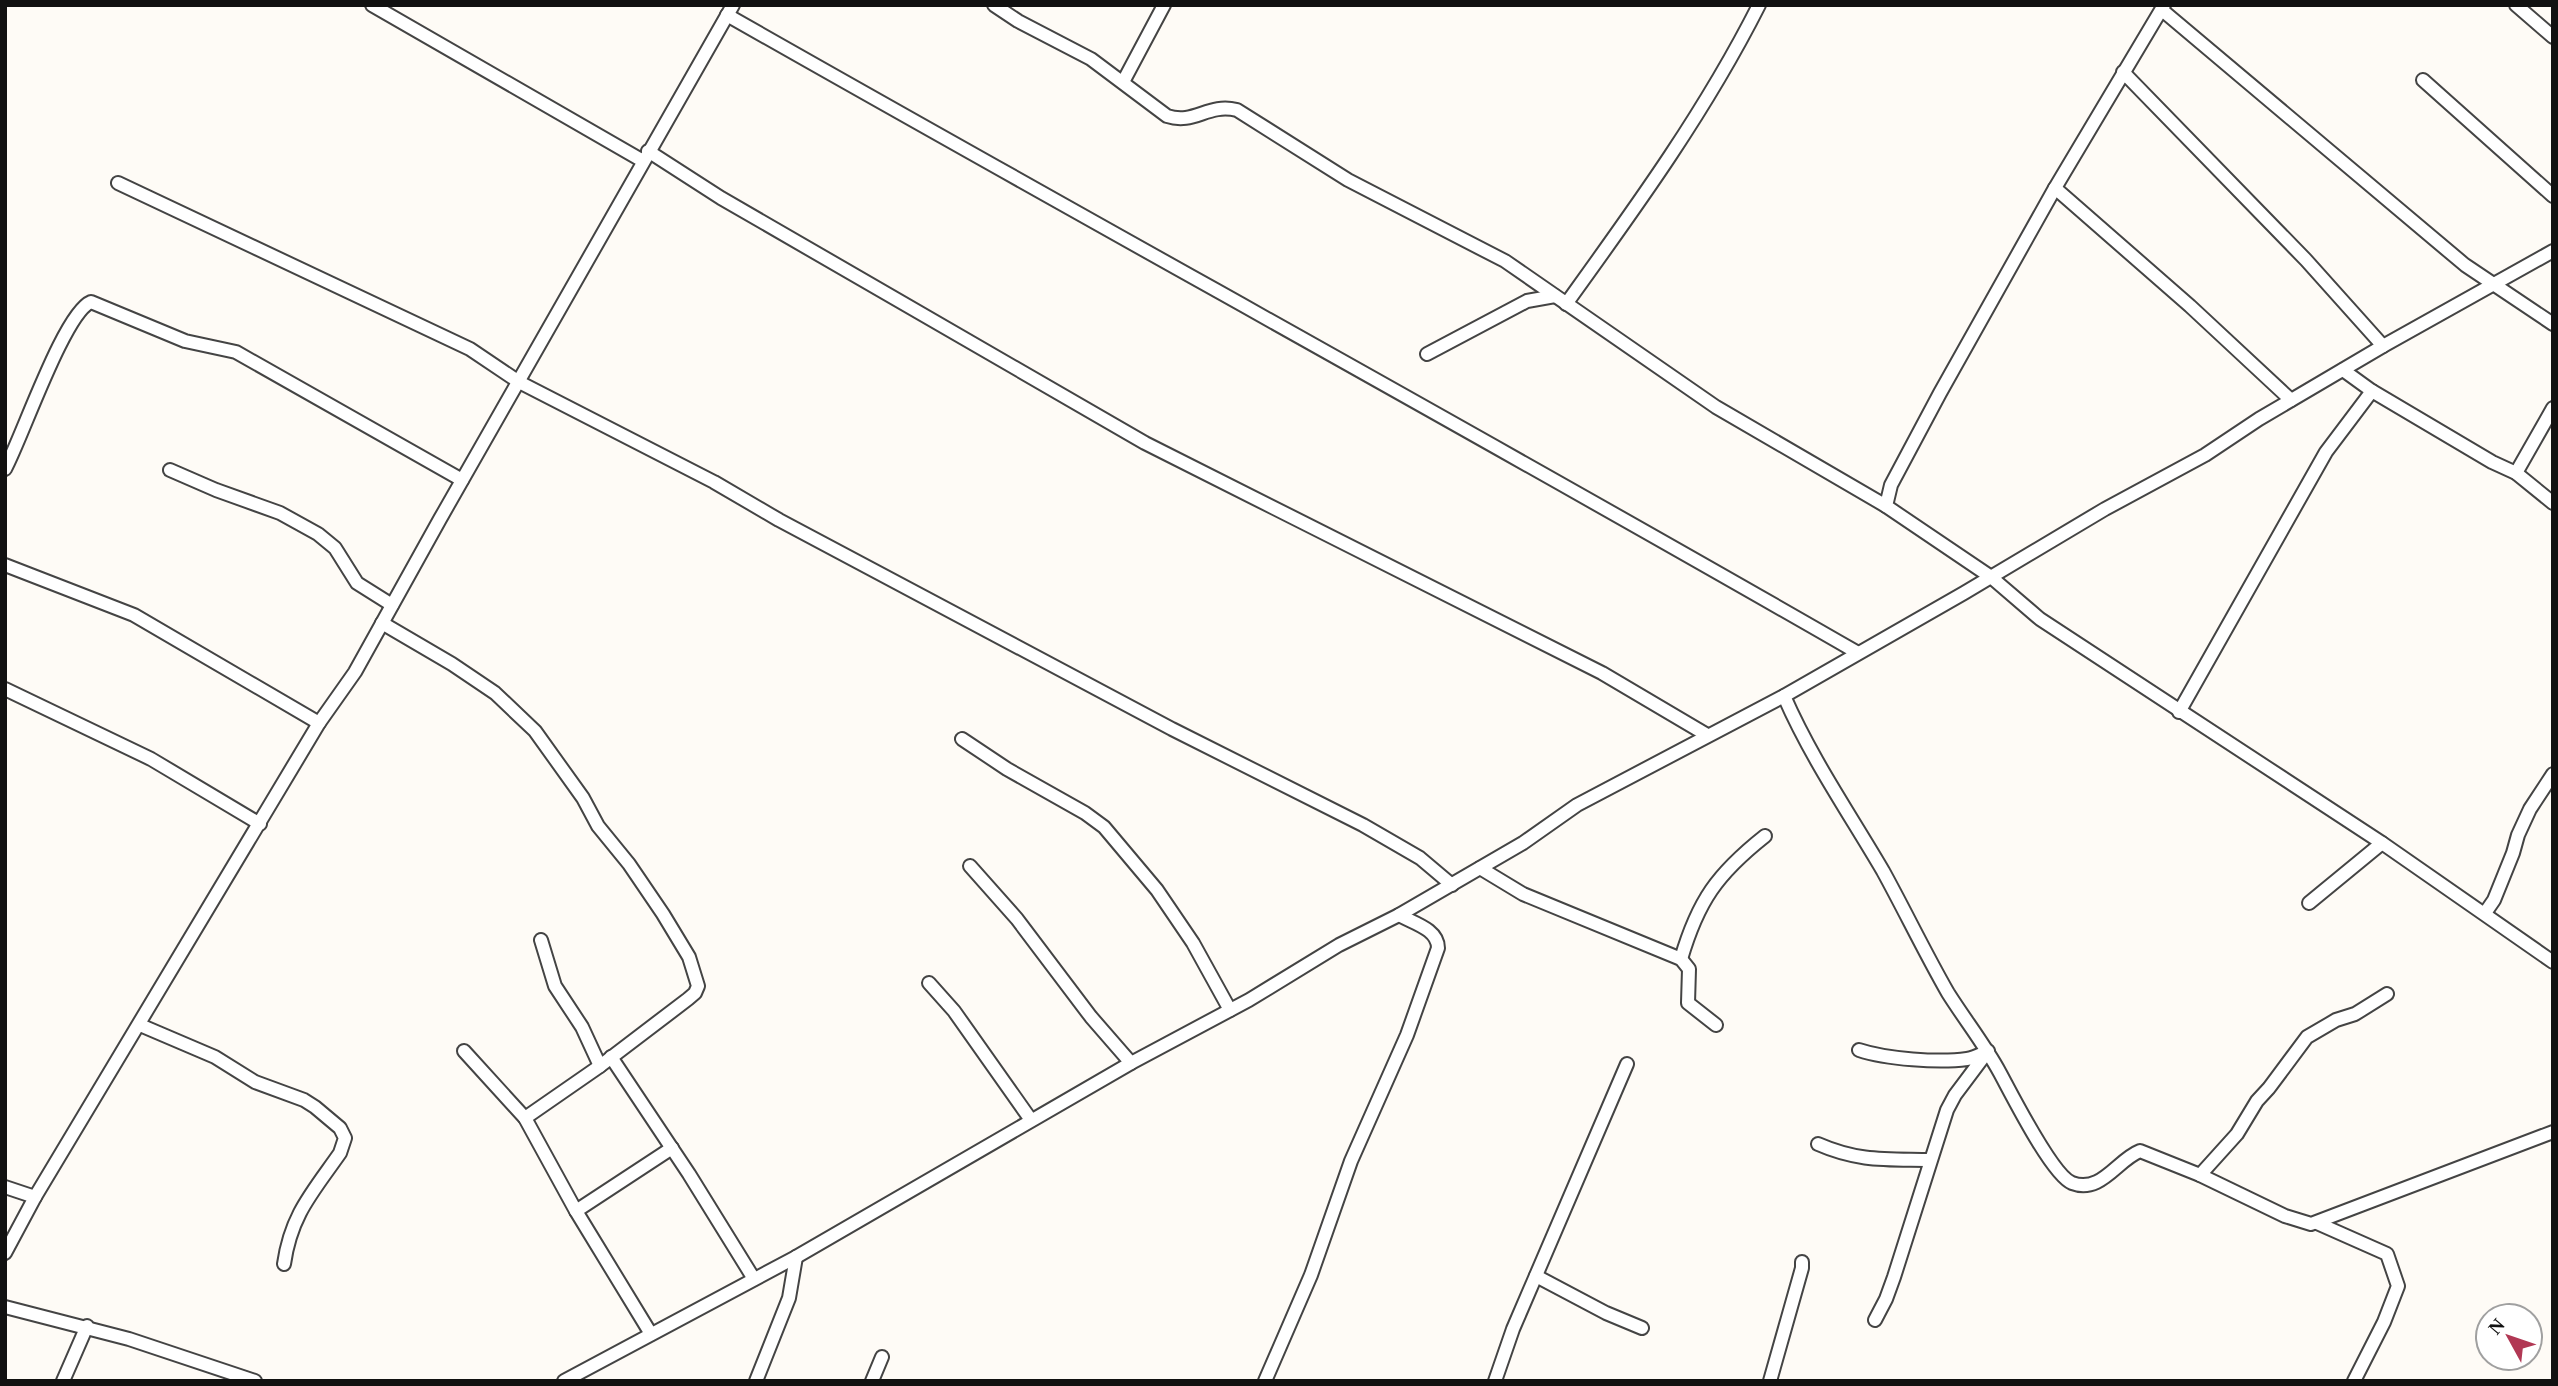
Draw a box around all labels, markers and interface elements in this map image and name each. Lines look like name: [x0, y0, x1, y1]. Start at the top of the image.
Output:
north arrow: [2474, 1302, 2544, 1372]
text: N: [2484, 1314, 2509, 1338]

